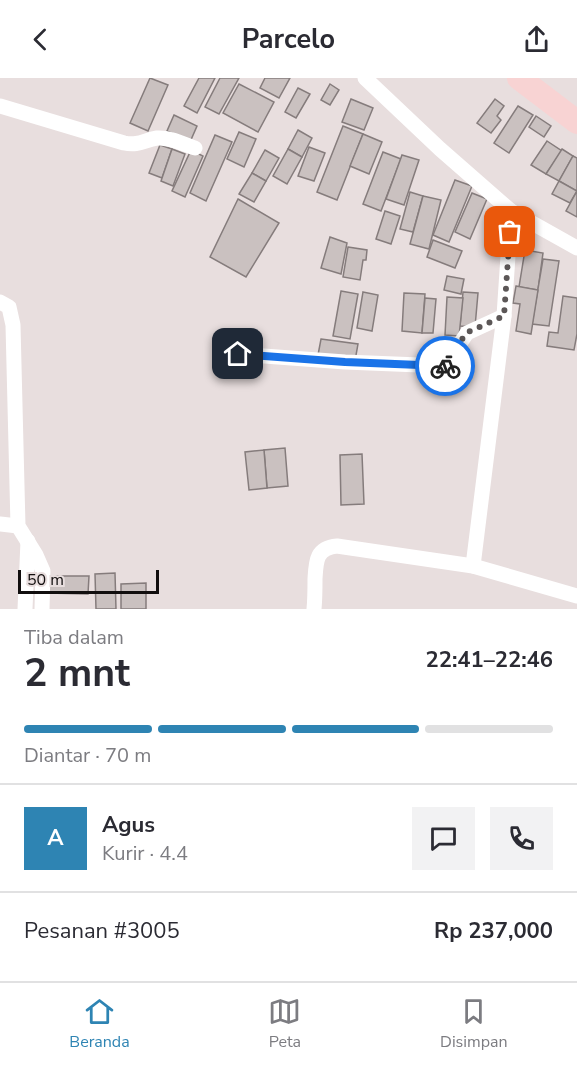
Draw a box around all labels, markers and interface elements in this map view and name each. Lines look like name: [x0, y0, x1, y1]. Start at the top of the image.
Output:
text: Parcelo: [242, 21, 335, 58]
icon: back: [24, 23, 57, 56]
icon: share: [520, 23, 553, 56]
pin: [484, 206, 535, 257]
icon: bag: [493, 215, 526, 248]
pin: [212, 328, 263, 379]
courier: [415, 336, 475, 396]
icon: home: [221, 337, 254, 370]
icon: bike: [429, 350, 462, 383]
scale bar: [18, 567, 159, 594]
text: 50 m: [27, 569, 64, 591]
text: Tiba dalam: [24, 624, 124, 651]
text: 22:41–22:46: [425, 645, 553, 675]
text: 2 mnt: [24, 647, 130, 700]
text: Diantar · 70 m: [24, 742, 151, 769]
button: chat: [412, 807, 475, 870]
button: phone: [490, 807, 553, 870]
text: Agus: [102, 810, 155, 840]
text: A: [47, 823, 64, 853]
text: Kurir · 4.4: [102, 840, 188, 867]
text: Pesanan #3005: [24, 916, 180, 946]
text: Rp 237,000: [434, 916, 553, 946]
tab: Beranda: [69, 995, 130, 1053]
tab: Peta: [268, 995, 301, 1053]
tab: Disimpan: [440, 995, 508, 1053]

